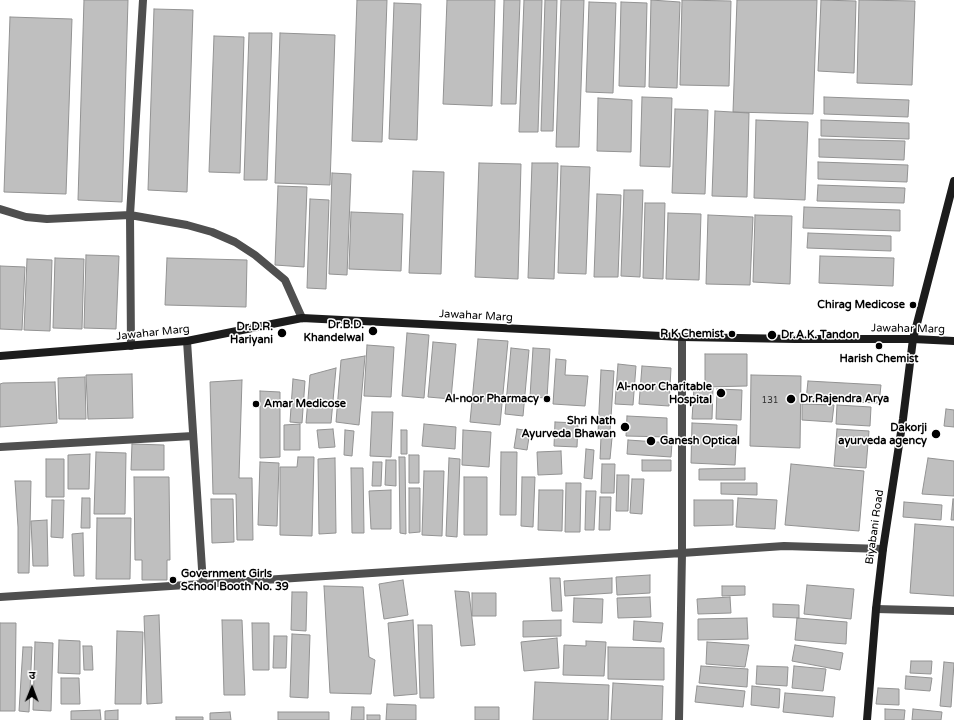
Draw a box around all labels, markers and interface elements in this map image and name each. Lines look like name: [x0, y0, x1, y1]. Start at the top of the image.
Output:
place label: Chirag Medicose: [817, 298, 905, 312]
marker: Chirag Medicose: [908, 300, 918, 310]
street label: Jawahar Marg: [439, 307, 513, 325]
place label: Dr.B.D. Khandelwal: [304, 318, 364, 344]
place label: Dr.D.R. Hariyani: [230, 320, 273, 346]
street label: Jawahar Marg: [871, 322, 945, 336]
street label: Jawahar Marg: [116, 323, 190, 343]
marker: Dr.B.D. Khandelwal: [367, 325, 379, 337]
marker: Dr.D.R. Hariyani: [276, 327, 288, 339]
place label: R K Chemist: [660, 327, 724, 341]
place label: Dr.A.K. Tandon: [781, 328, 859, 342]
marker: R K Chemist: [727, 329, 737, 339]
marker: Dr.A.K. Tandon: [766, 329, 778, 341]
marker: Harish Chemist: [874, 341, 884, 351]
place label: Harish Chemist: [839, 352, 919, 366]
place label: Al-noor Charitable Hospital: [616, 380, 712, 406]
marker: Al-noor Charitable Hospital: [715, 387, 727, 399]
place label: Al-noor Pharmacy: [445, 392, 539, 406]
place label: Dr.Rajendra Arya: [800, 392, 889, 406]
marker: Dr.Rajendra Arya: [785, 393, 797, 405]
marker: Al-noor Pharmacy: [542, 394, 552, 404]
house number: 131: [762, 396, 778, 406]
place label: Amar Medicose: [264, 397, 346, 411]
marker: Amar Medicose: [251, 399, 261, 409]
place label: Shri Nath Ayurveda Bhawan: [522, 414, 616, 440]
marker: Shri Nath Ayurveda Bhawan: [619, 421, 631, 433]
place label: Dakorji ayurveda agency: [838, 421, 927, 447]
marker: Dakorji ayurveda agency: [930, 428, 942, 440]
place label: Ganesh Optical: [660, 434, 740, 448]
marker: Ganesh Optical: [645, 435, 657, 447]
street label: Biyabani Road: [863, 489, 887, 565]
place label: Government Girls School Booth No. 39: [181, 567, 289, 593]
marker: Government Girls School Booth No. 39: [168, 575, 178, 585]
north arrow: [12, 668, 52, 708]
text: उ: [29, 669, 36, 682]

